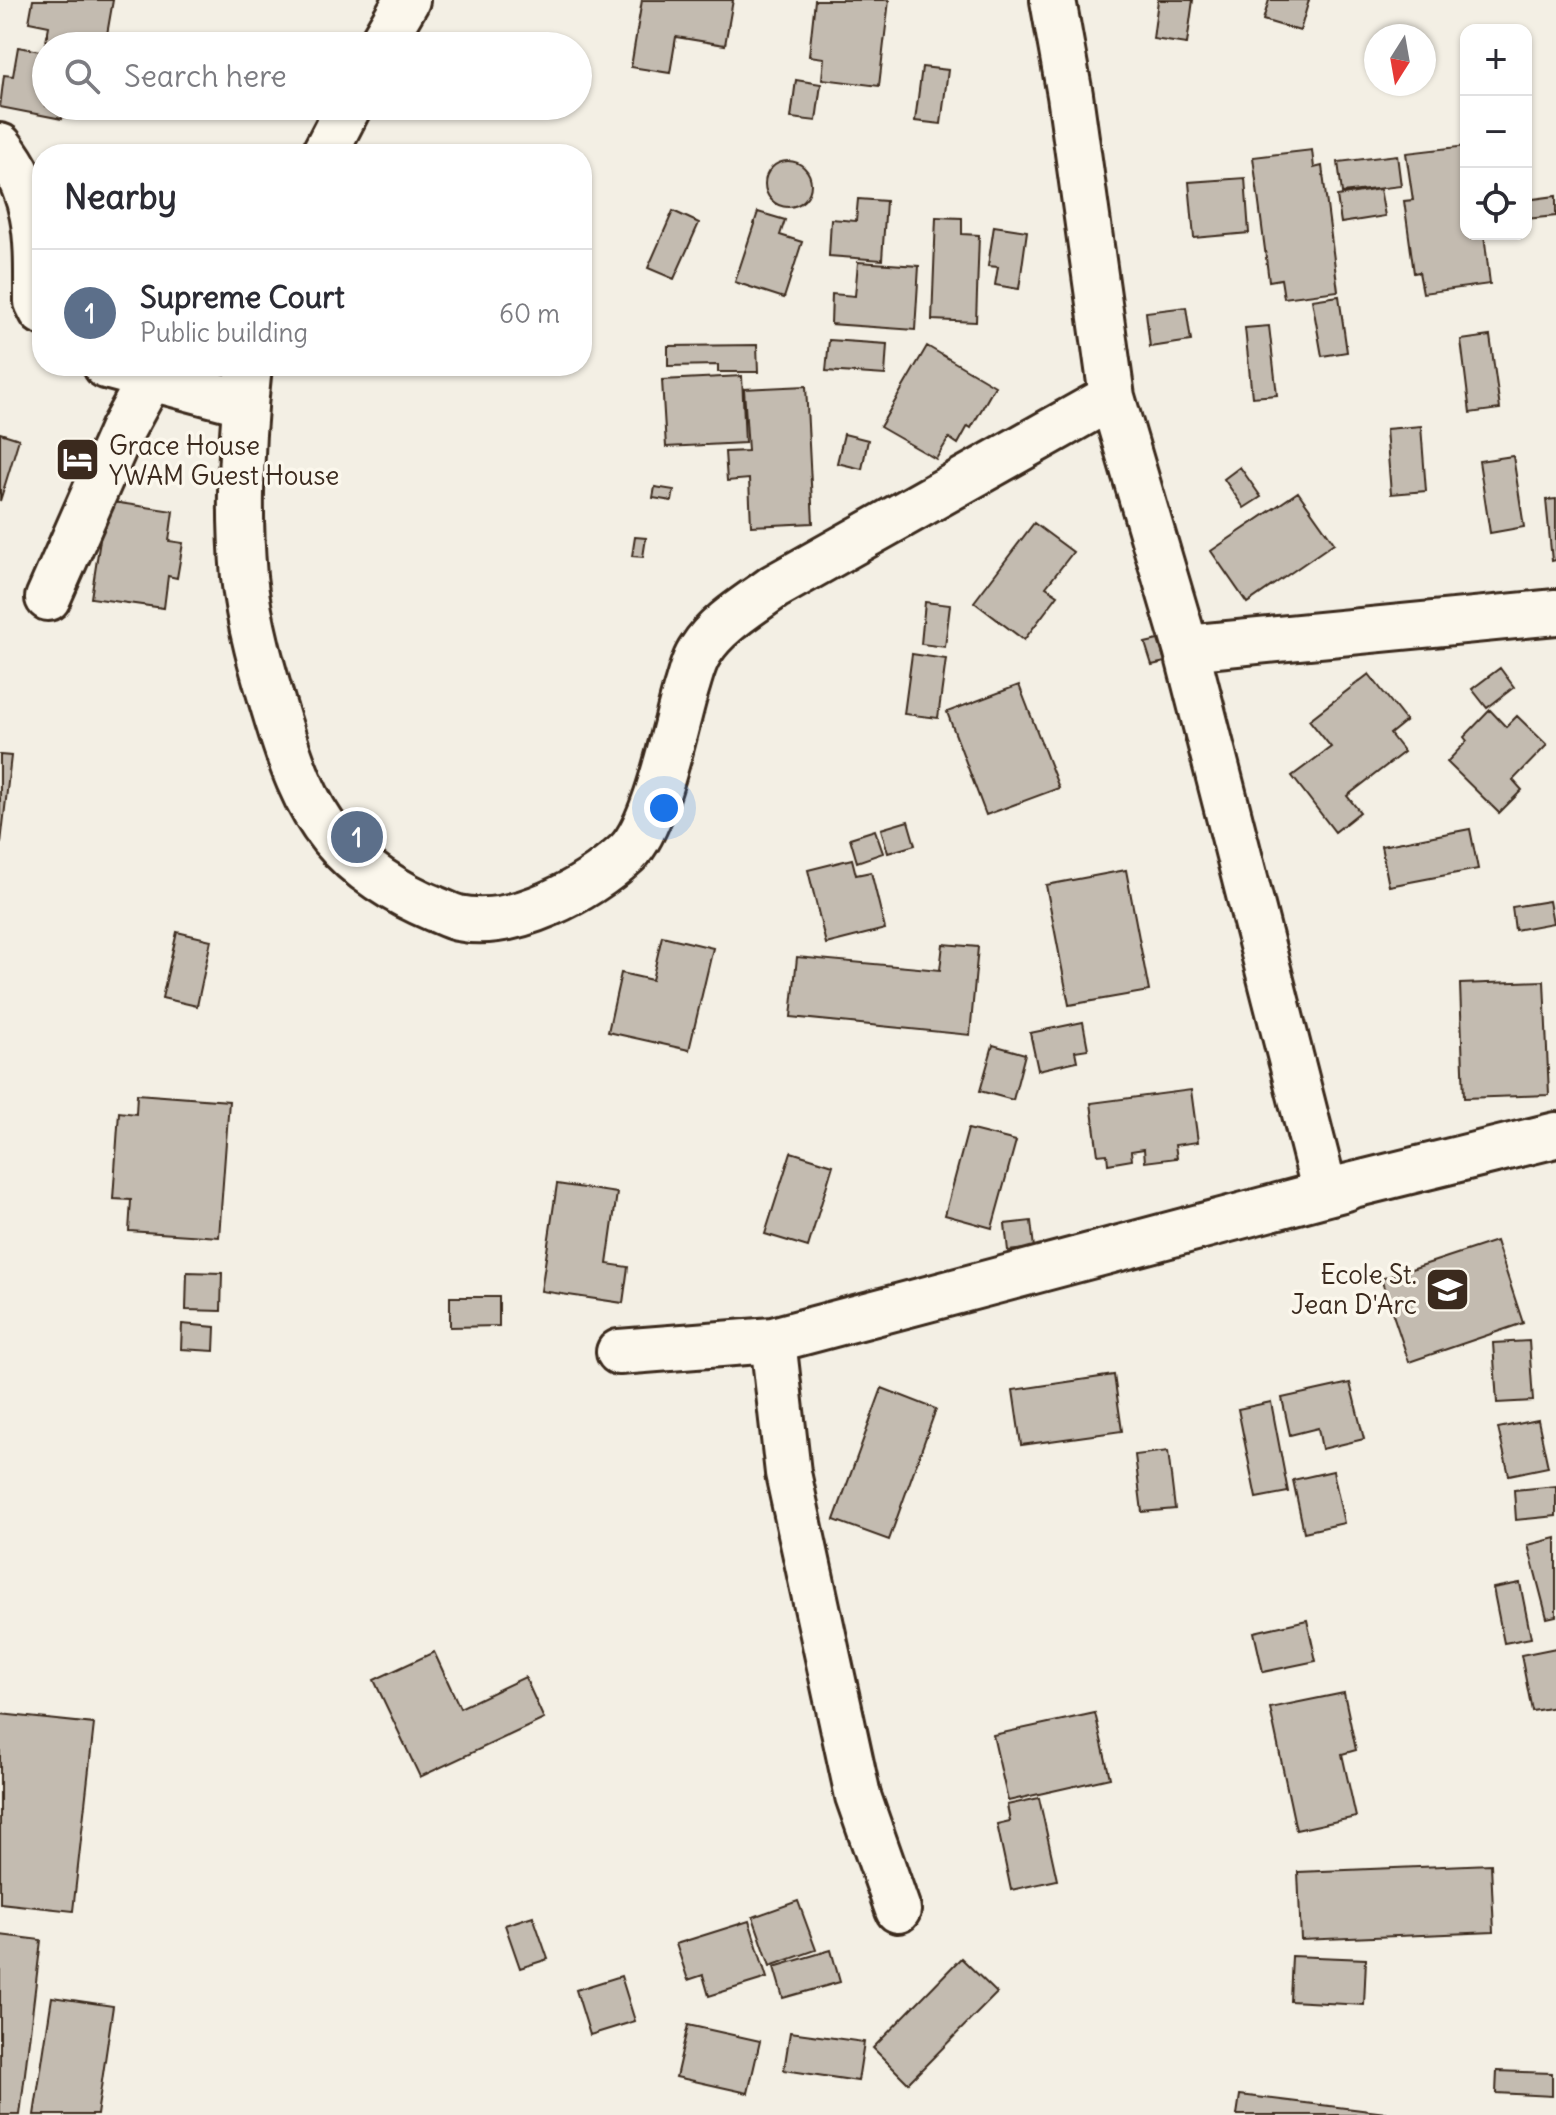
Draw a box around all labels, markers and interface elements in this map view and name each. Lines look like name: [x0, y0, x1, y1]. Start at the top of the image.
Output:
north arrow: [1364, 24, 1436, 96]
map controls: [1460, 24, 1532, 240]
button: +: [1460, 24, 1532, 96]
search box: [32, 32, 592, 120]
icon: search: [60, 54, 104, 98]
text: Search here: [124, 57, 287, 95]
button: −: [1460, 96, 1532, 168]
button: locate: [1460, 168, 1532, 240]
text: Nearby: [64, 175, 177, 218]
text: Supreme Court: [140, 278, 345, 316]
text: 1: [85, 297, 95, 330]
text: 60 m: [499, 297, 560, 330]
text: Public building: [140, 316, 308, 349]
place label: Grace House YWAM Guest House: [109, 429, 339, 492]
hotel icon: Grace House YWAM Guest House: [54, 436, 102, 484]
your location: [644, 788, 684, 828]
pin: 1: [331, 807, 383, 867]
place label: Ecole St. Jean D'Arc: [1291, 1258, 1417, 1321]
school or university icon: Ecole St. Jean D'Arc: [1424, 1265, 1472, 1313]

